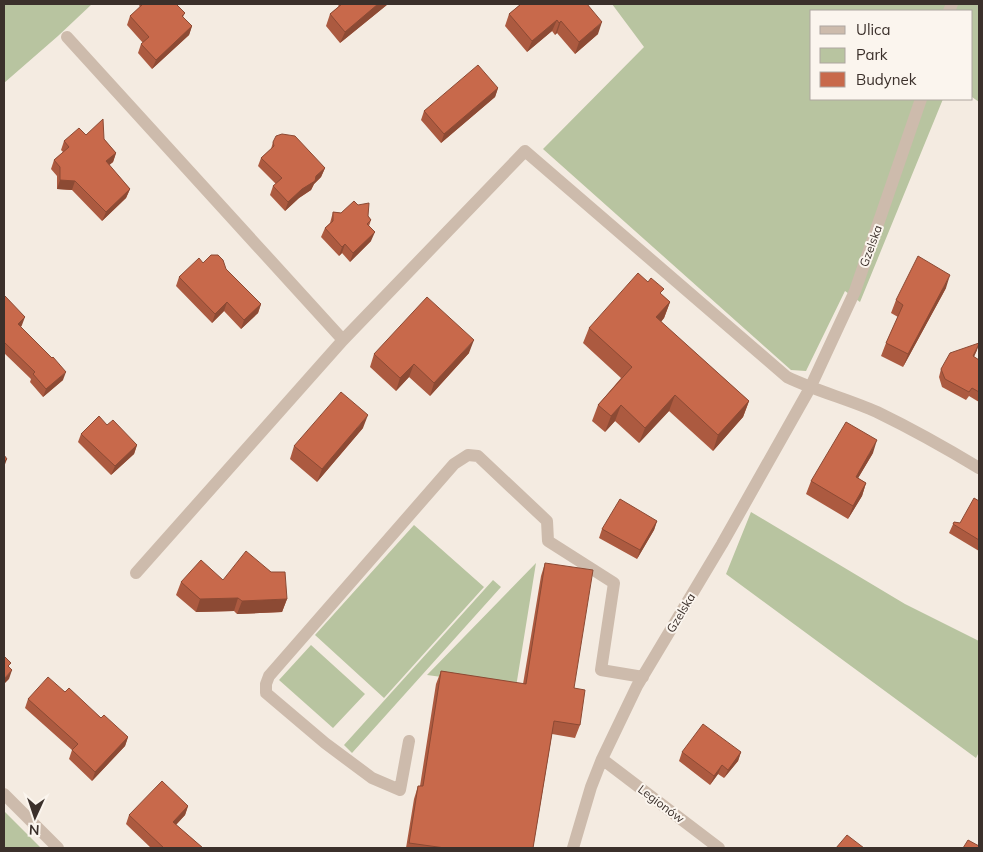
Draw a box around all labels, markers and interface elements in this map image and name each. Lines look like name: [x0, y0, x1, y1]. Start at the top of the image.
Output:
legend: [810, 10, 973, 100]
text: Ulica: [856, 20, 890, 39]
text: Park: [856, 45, 888, 64]
text: Budynek: [856, 70, 917, 89]
street label: Gzelska: [856, 223, 885, 269]
street label: Gzelska: [663, 590, 698, 635]
street label: Legionów: [635, 781, 688, 826]
north arrow: [10, 792, 60, 842]
text: N: [29, 821, 40, 839]

